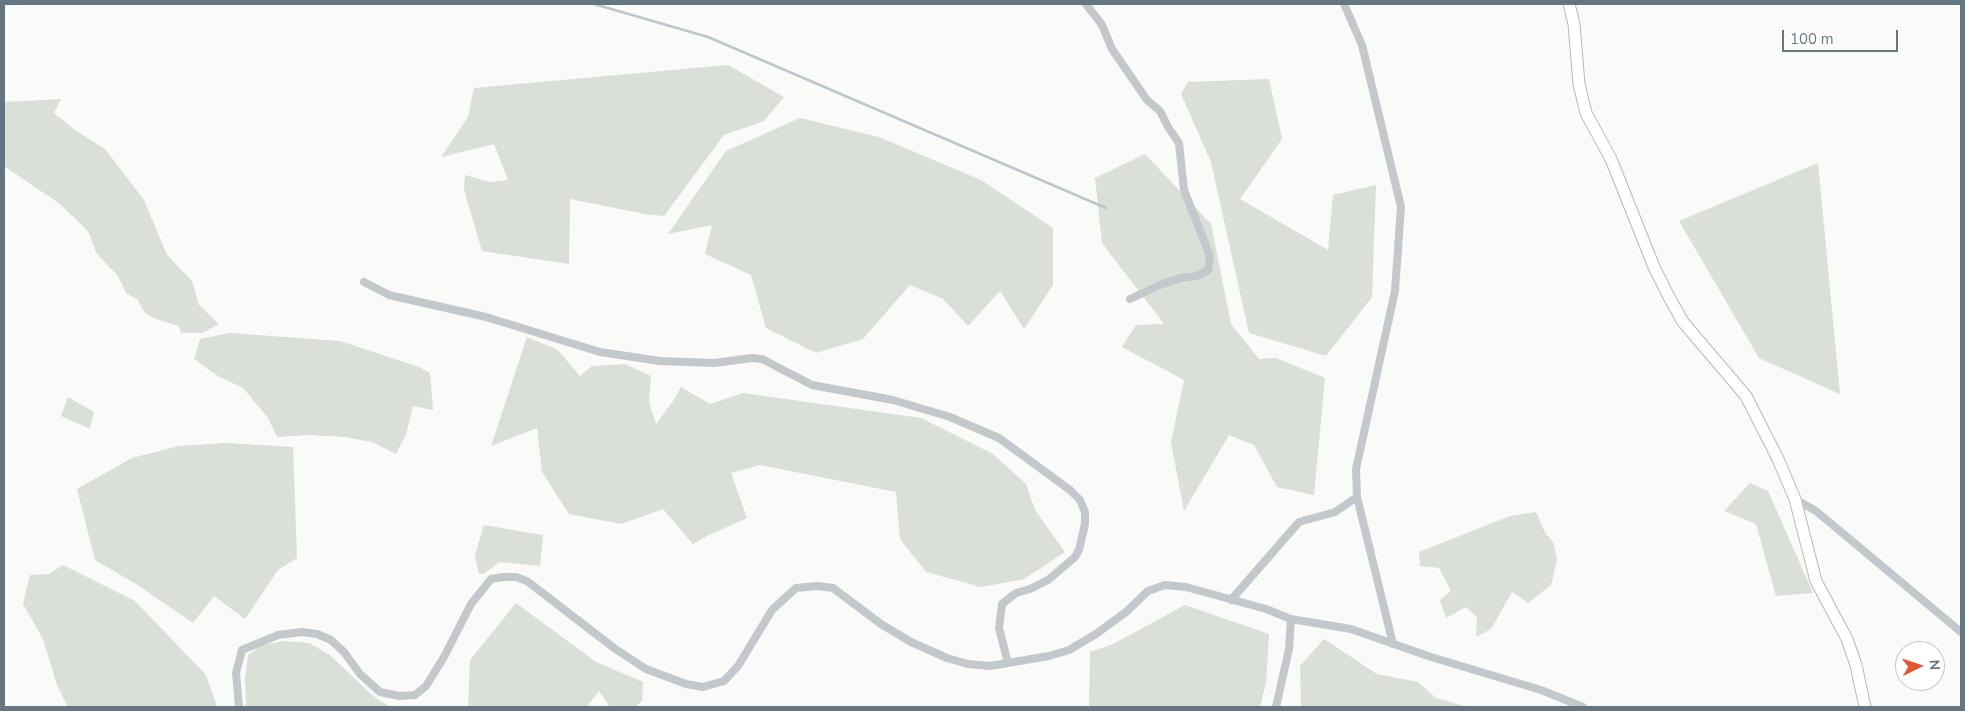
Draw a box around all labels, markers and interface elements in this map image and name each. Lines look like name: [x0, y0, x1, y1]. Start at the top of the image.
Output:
scale bar: [1785, 20, 1901, 52]
text: 100 m: [1790, 29, 1834, 49]
north arrow: [1895, 641, 1945, 691]
text: N: [1925, 659, 1944, 671]

